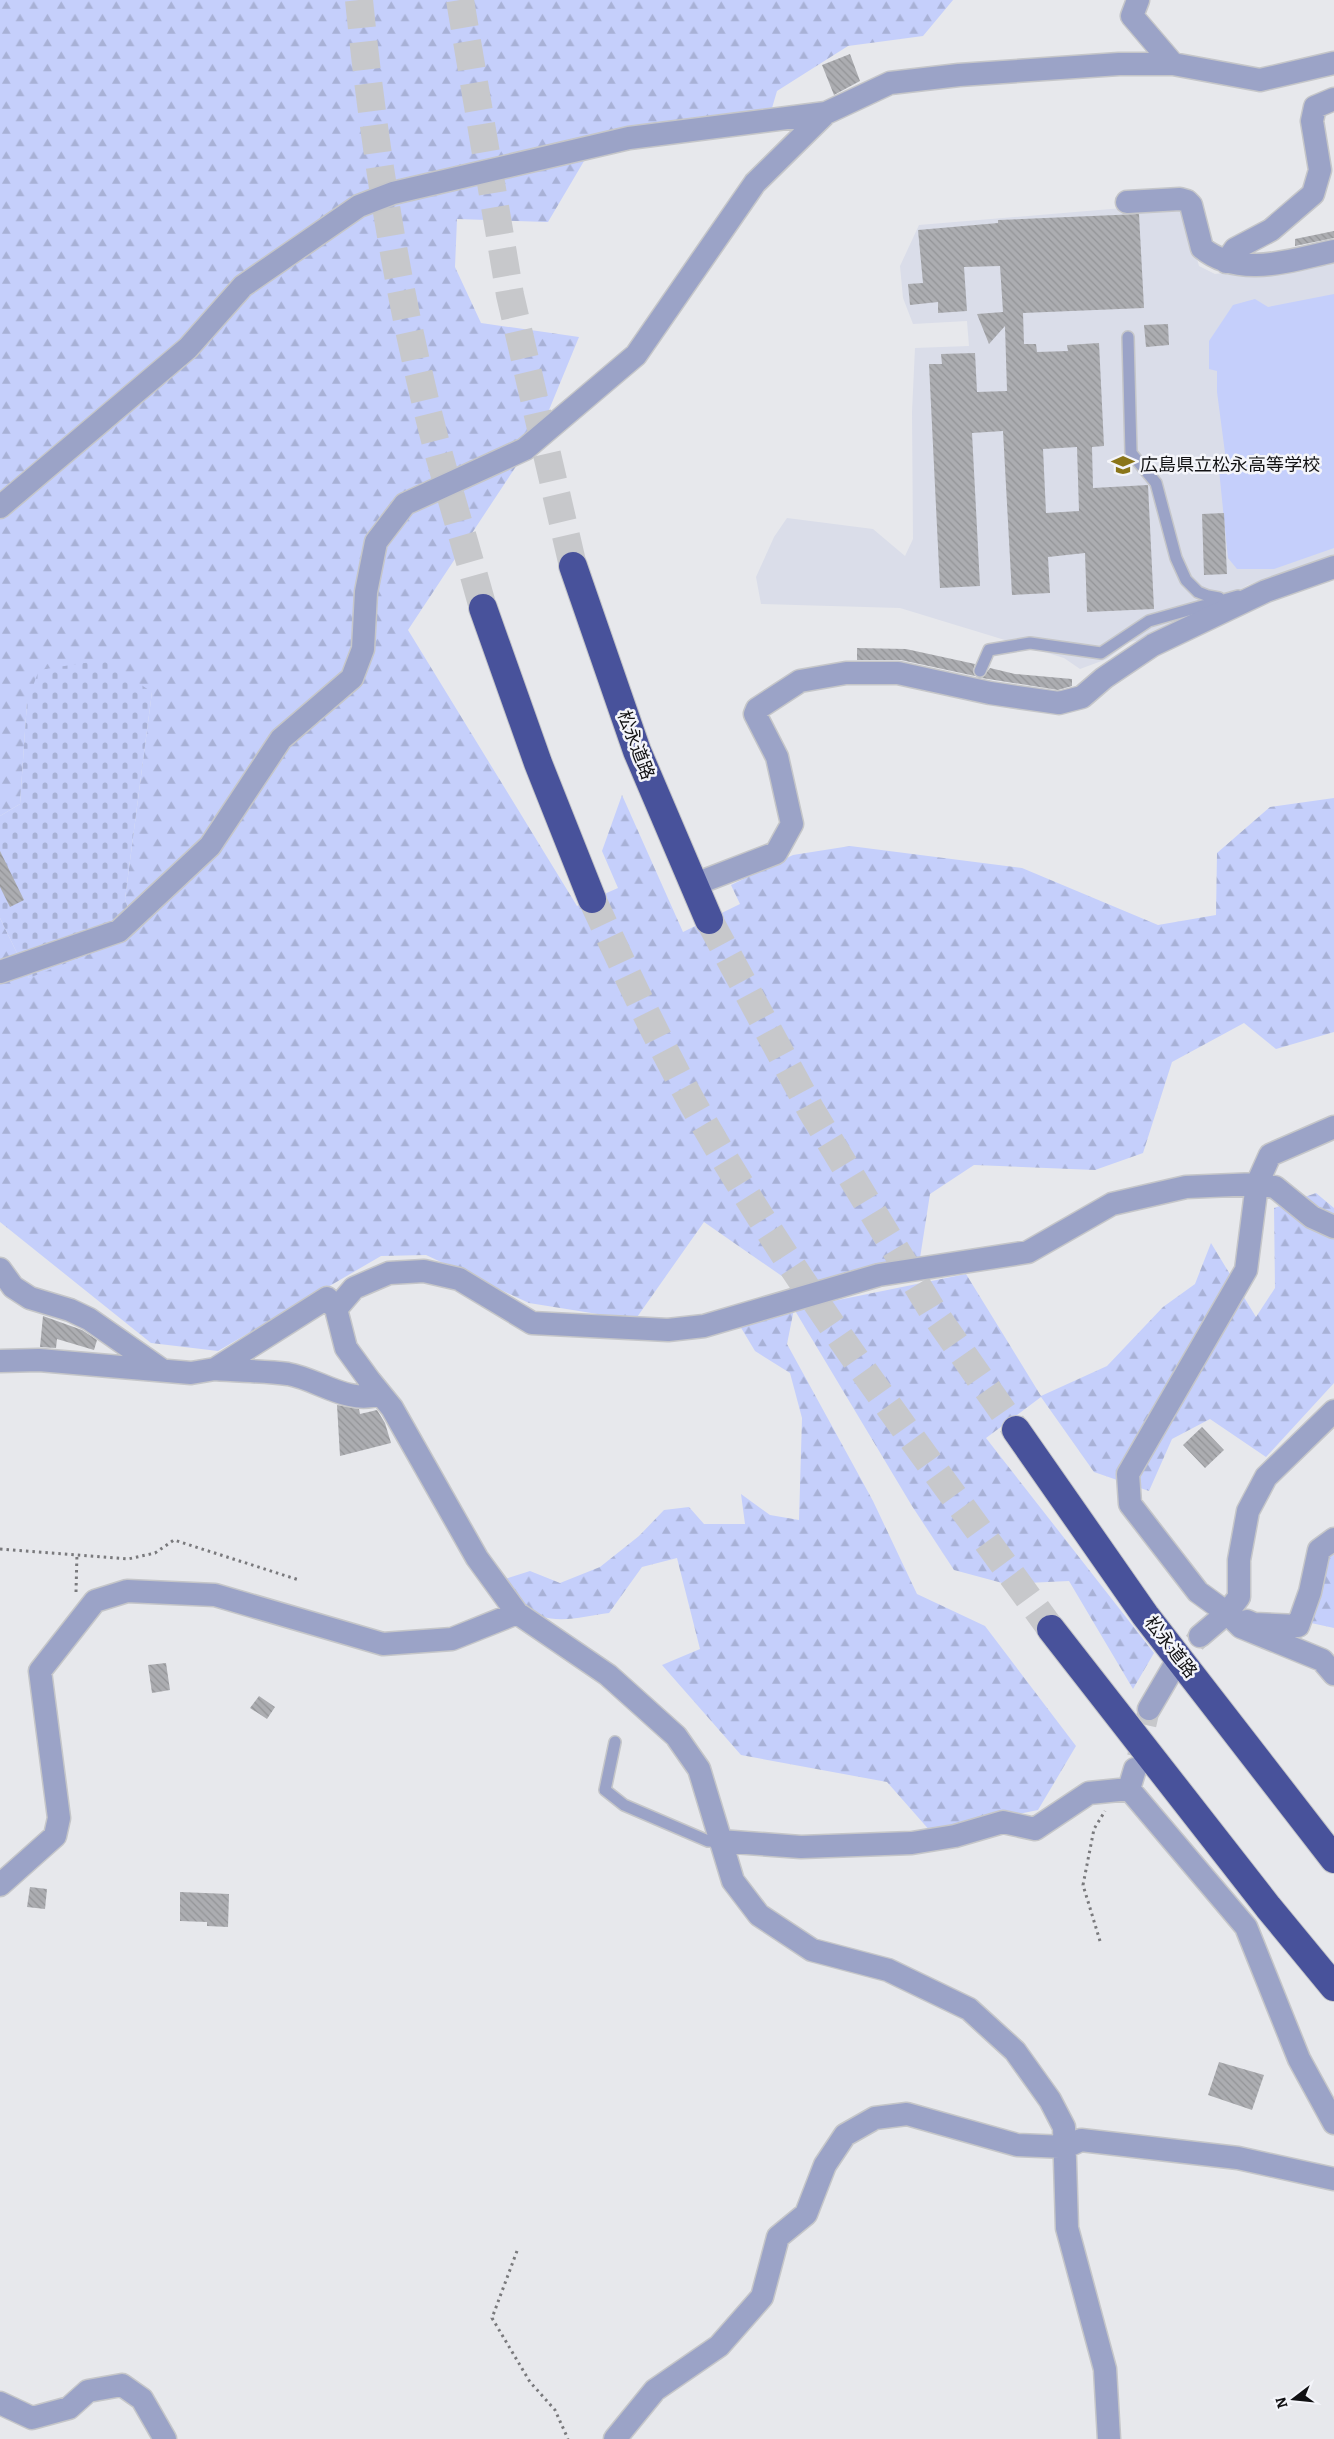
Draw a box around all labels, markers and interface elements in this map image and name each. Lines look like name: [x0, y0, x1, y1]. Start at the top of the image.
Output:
school or university icon: 広島県立松永高等学校: [1110, 452, 1136, 478]
place label: 広島県立松永高等学校: [1140, 454, 1320, 476]
street label: 松永道路: [613, 707, 659, 783]
street label: 松永道路: [1140, 1612, 1202, 1682]
north arrow: [1269, 2374, 1319, 2424]
text: N: [1272, 2395, 1292, 2410]

